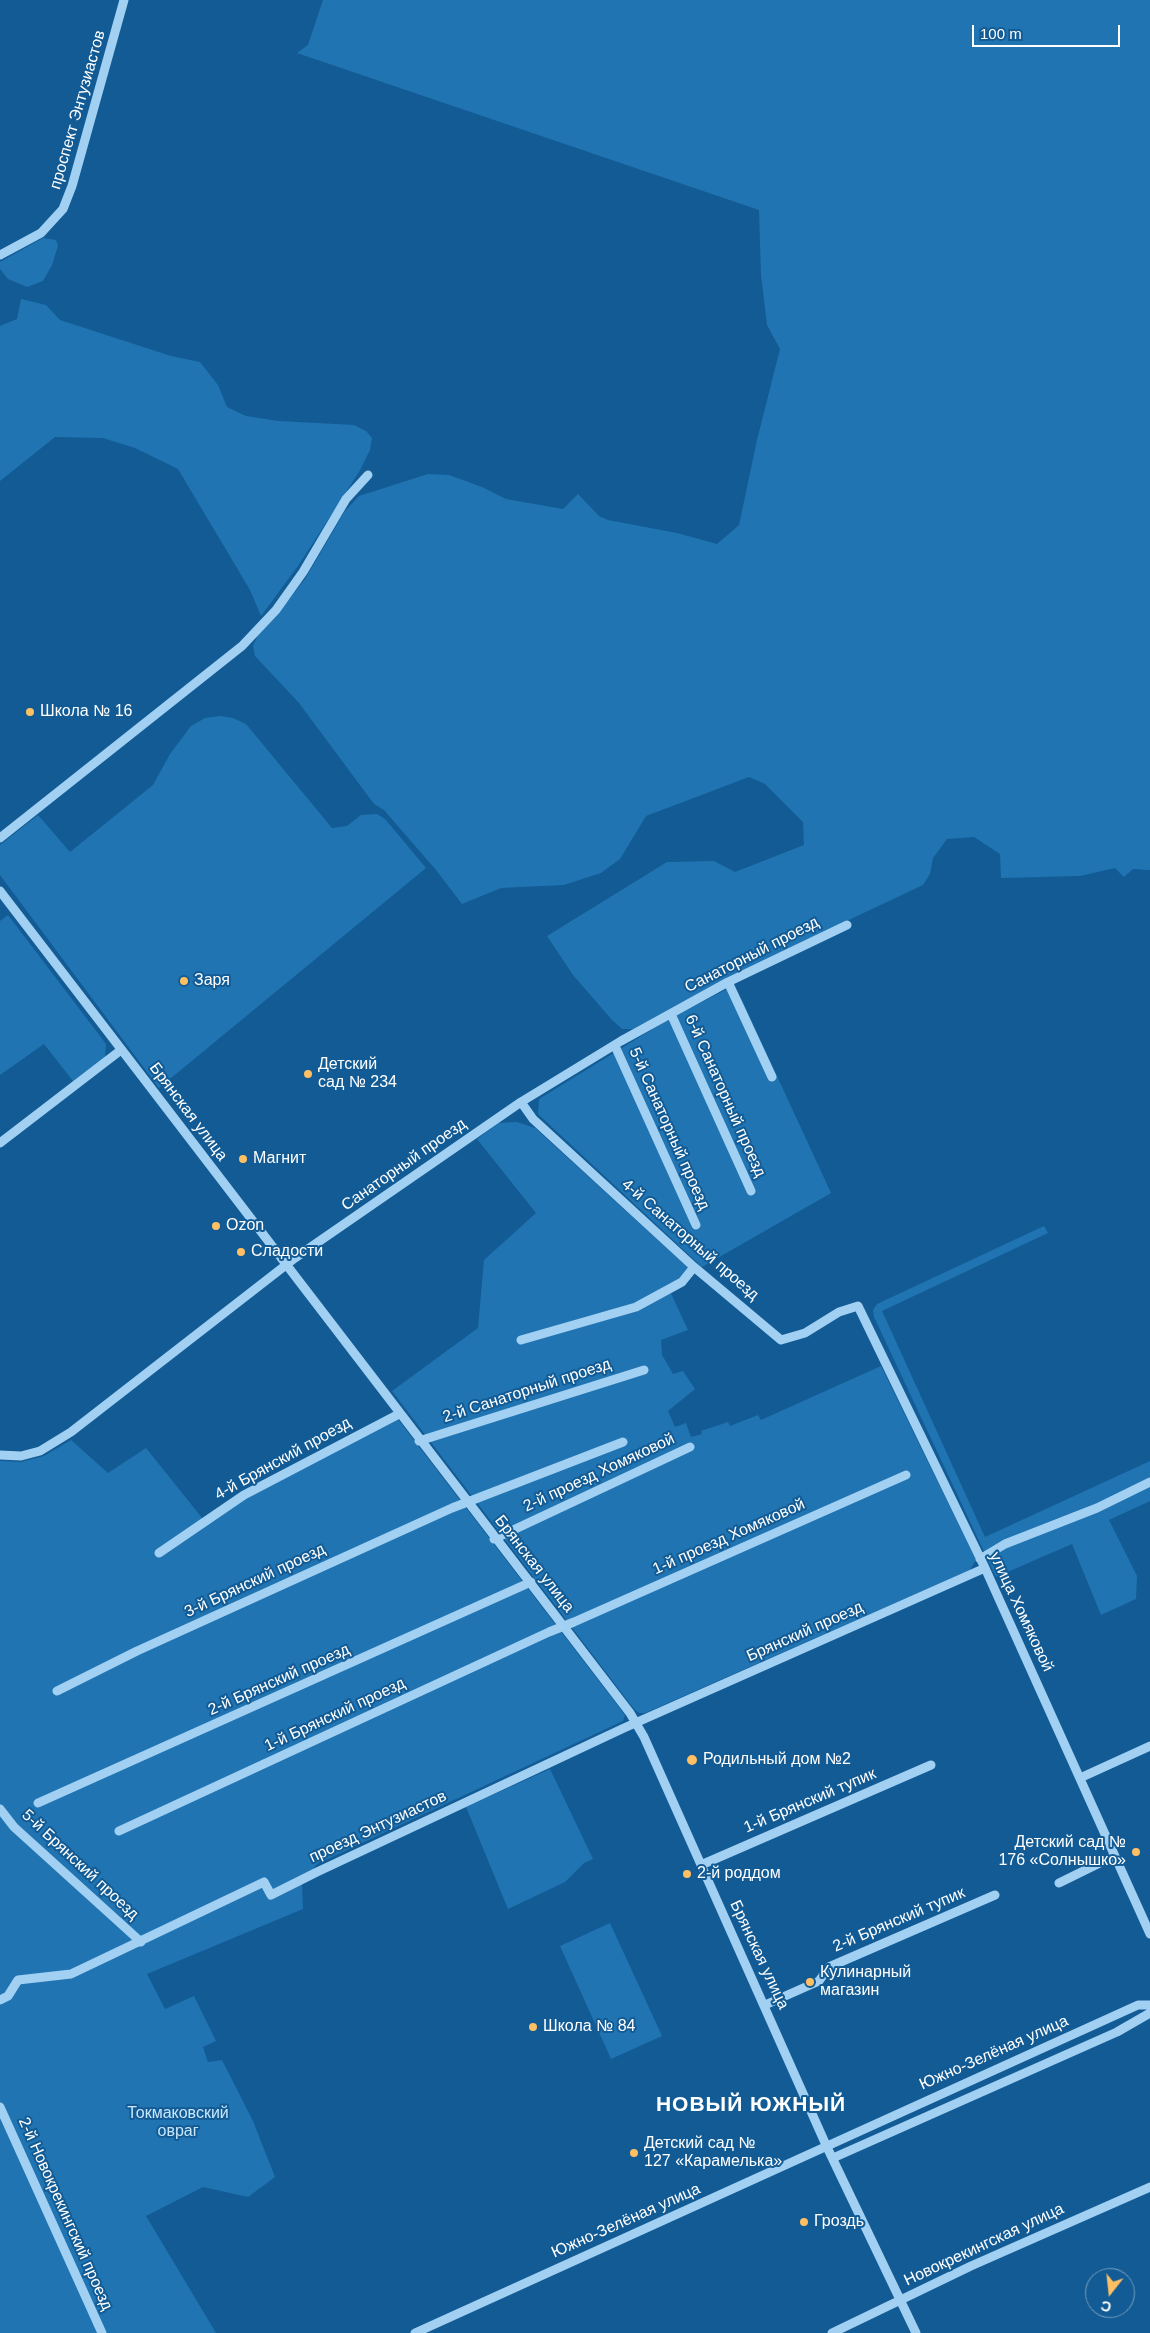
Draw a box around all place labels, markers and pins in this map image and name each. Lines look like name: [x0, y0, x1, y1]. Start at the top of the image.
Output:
place label: Школа № 16: [40, 702, 132, 722]
marker: Школа № 16: [24, 706, 36, 718]
place label: Заря: [194, 971, 230, 991]
marker: Заря: [178, 975, 190, 987]
place label: Детский сад № 234: [318, 1055, 397, 1093]
marker: Детский сад № 234: [302, 1068, 314, 1080]
place label: Магнит: [253, 1149, 306, 1169]
marker: Магнит: [237, 1153, 249, 1165]
place label: Ozon: [226, 1216, 264, 1236]
marker: Ozon: [210, 1220, 222, 1232]
place label: Сладости: [251, 1242, 323, 1262]
marker: Сладости: [235, 1246, 247, 1258]
place label: Родильный дом №2: [703, 1750, 851, 1770]
marker: Родильный дом №2: [685, 1753, 699, 1767]
place label: Детский сад № 176 «Солнышко»: [998, 1833, 1126, 1871]
marker: Детский сад № 176 «Солнышко»: [1130, 1846, 1142, 1858]
place label: 2-й роддом: [697, 1864, 781, 1884]
marker: 2-й роддом: [681, 1868, 693, 1880]
place label: Кулинарный магазин: [820, 1963, 911, 2001]
marker: Кулинарный магазин: [804, 1976, 816, 1988]
place label: Школа № 84: [543, 2017, 635, 2037]
marker: Школа № 84: [527, 2021, 539, 2033]
place label: Детский сад № 127 «Карамелька»: [644, 2134, 782, 2172]
marker: Детский сад № 127 «Карамелька»: [628, 2147, 640, 2159]
place label: Гроздь: [814, 2212, 864, 2232]
marker: Гроздь: [798, 2216, 810, 2228]

